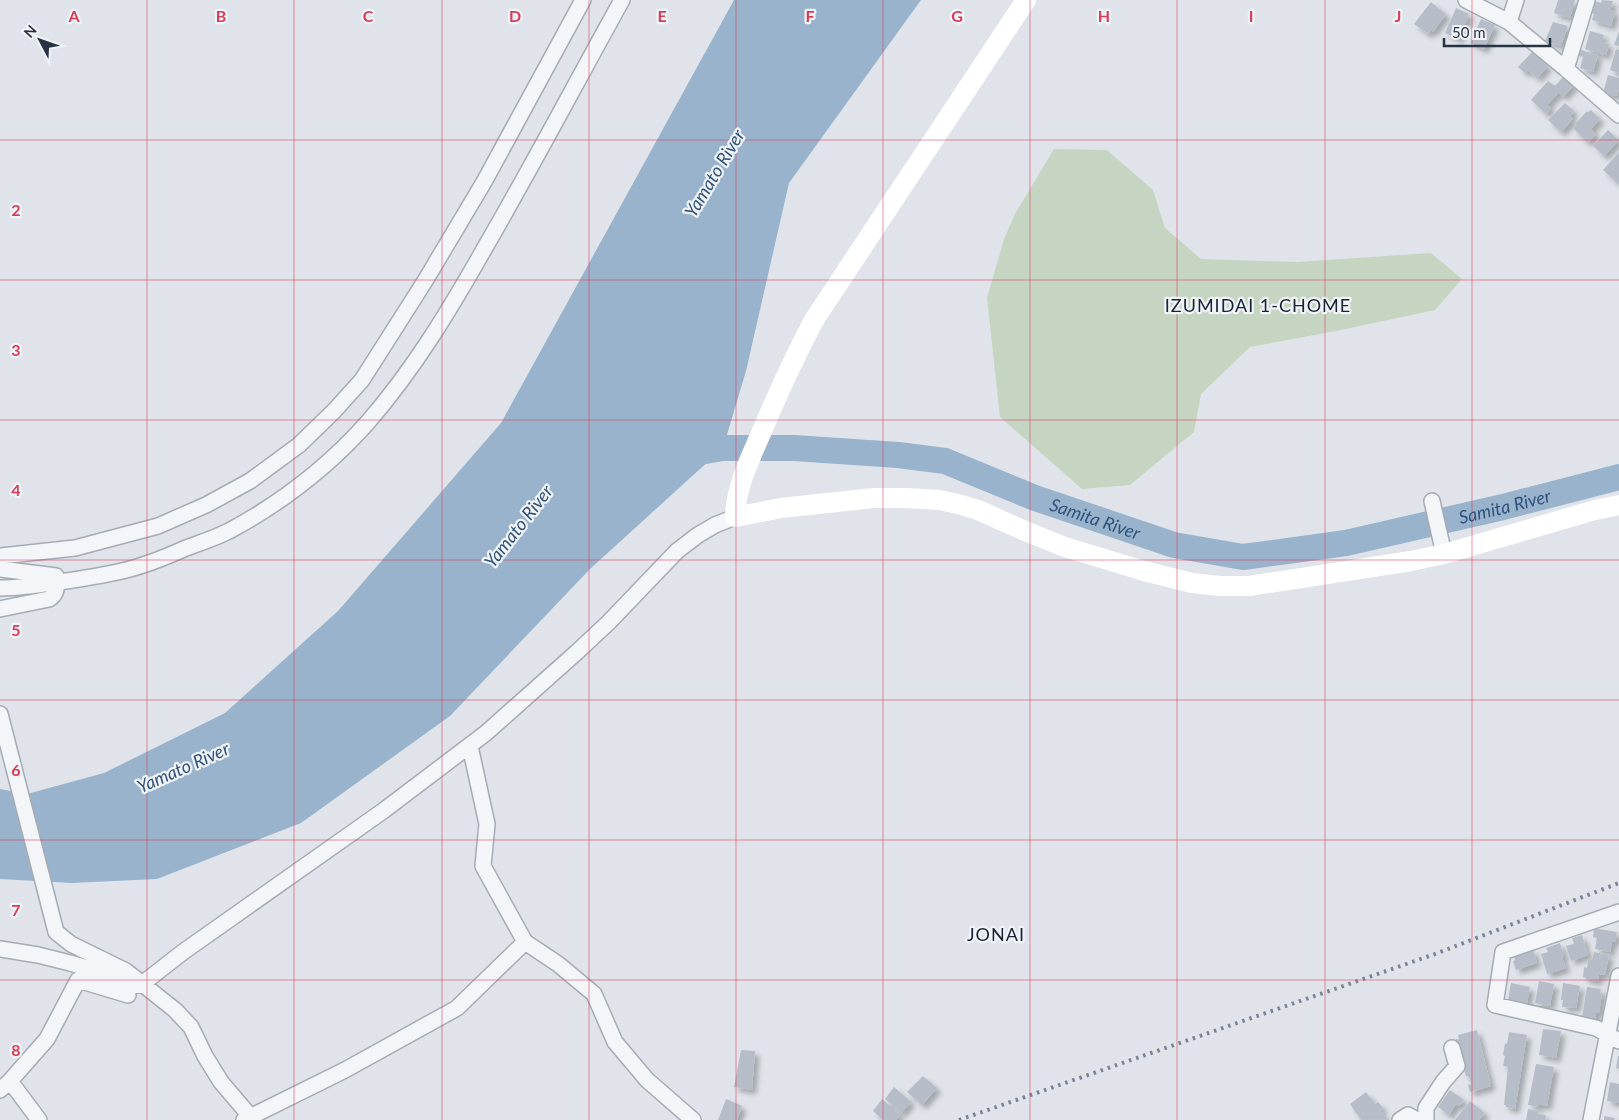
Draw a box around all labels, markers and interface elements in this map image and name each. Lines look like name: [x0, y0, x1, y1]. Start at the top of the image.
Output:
text: A: [67, 6, 80, 25]
text: B: [216, 6, 226, 25]
text: C: [363, 6, 374, 25]
text: D: [509, 6, 521, 25]
text: E: [657, 6, 667, 25]
text: F: [805, 6, 815, 25]
text: G: [951, 6, 963, 25]
text: H: [1098, 6, 1110, 25]
text: I: [1249, 6, 1253, 25]
text: J: [1395, 6, 1401, 25]
north arrow: [15, 15, 65, 65]
scale bar: [1444, 15, 1550, 47]
text: N: [20, 21, 40, 41]
text: 50 m: [1452, 23, 1486, 41]
water label: Yamato River: [679, 124, 749, 221]
text: 2: [11, 200, 21, 219]
district label: IZUMIDAI 1-CHOME: [1165, 294, 1351, 316]
text: 3: [11, 340, 21, 359]
text: 4: [11, 480, 21, 499]
water label: Yamato River: [479, 480, 558, 572]
water label: Samita River: [1456, 484, 1554, 528]
water label: Samita River: [1047, 493, 1144, 544]
text: 5: [11, 620, 21, 639]
water label: Yamato River: [134, 737, 233, 797]
text: 6: [11, 760, 21, 779]
text: 7: [11, 900, 21, 919]
district label: JONAI: [967, 923, 1025, 945]
text: 8: [11, 1040, 21, 1059]

